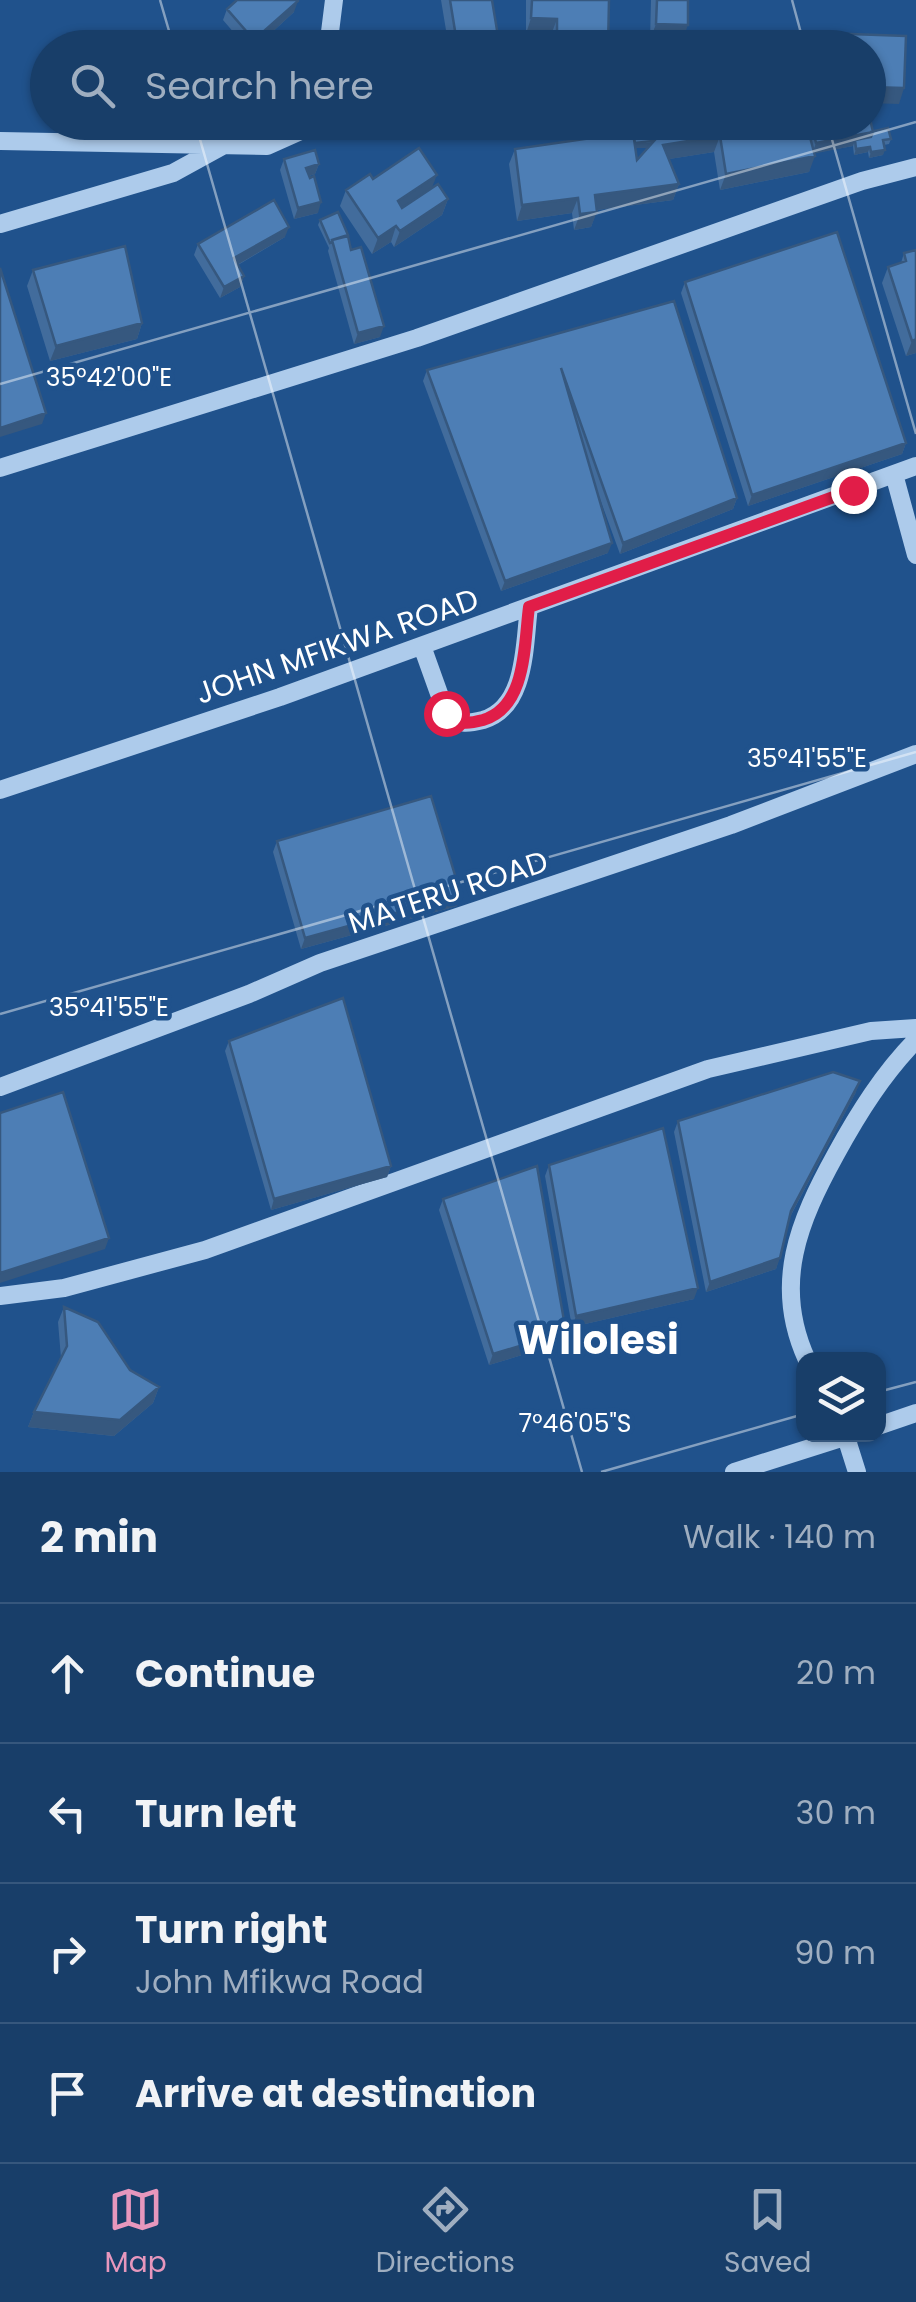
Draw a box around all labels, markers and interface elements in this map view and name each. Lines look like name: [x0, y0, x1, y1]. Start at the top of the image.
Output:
search box: [30, 30, 886, 140]
icon: search: [65, 58, 120, 113]
text: Search here: [145, 59, 374, 112]
text: 35°42'00"E: [46, 360, 172, 395]
route end: [831, 468, 877, 514]
street label: JOHN MFIKWA ROAD: [190, 577, 484, 715]
route start: [424, 691, 470, 737]
text: 35°41'55"E: [747, 741, 867, 776]
street label: MATERU ROAD: [343, 840, 553, 944]
text: 35°41'55"E: [49, 990, 169, 1025]
district label: Wilolesi: [517, 1312, 679, 1368]
map controls: [796, 1352, 886, 1442]
button: layers: [796, 1352, 886, 1442]
text: 7°46'05"S: [519, 1406, 631, 1441]
text: 2 min: [40, 1508, 158, 1567]
text: Walk · 140 m: [683, 1514, 876, 1559]
icon: ahead: [40, 1646, 95, 1701]
text: Continue: [135, 1647, 315, 1700]
text: 20 m: [796, 1650, 876, 1695]
icon: left: [40, 1786, 95, 1841]
text: Turn left: [135, 1787, 297, 1840]
text: 30 m: [796, 1790, 876, 1835]
text: Turn right: [135, 1903, 327, 1956]
icon: right: [40, 1926, 95, 1981]
text: 90 m: [794, 1930, 876, 1975]
text: John Mfikwa Road: [135, 1959, 424, 2004]
icon: arrive: [40, 2066, 95, 2121]
text: Arrive at destination: [135, 2067, 536, 2120]
tab: Map: [105, 2182, 167, 2284]
tab: Directions: [376, 2182, 515, 2284]
tab: Saved: [724, 2182, 811, 2284]

